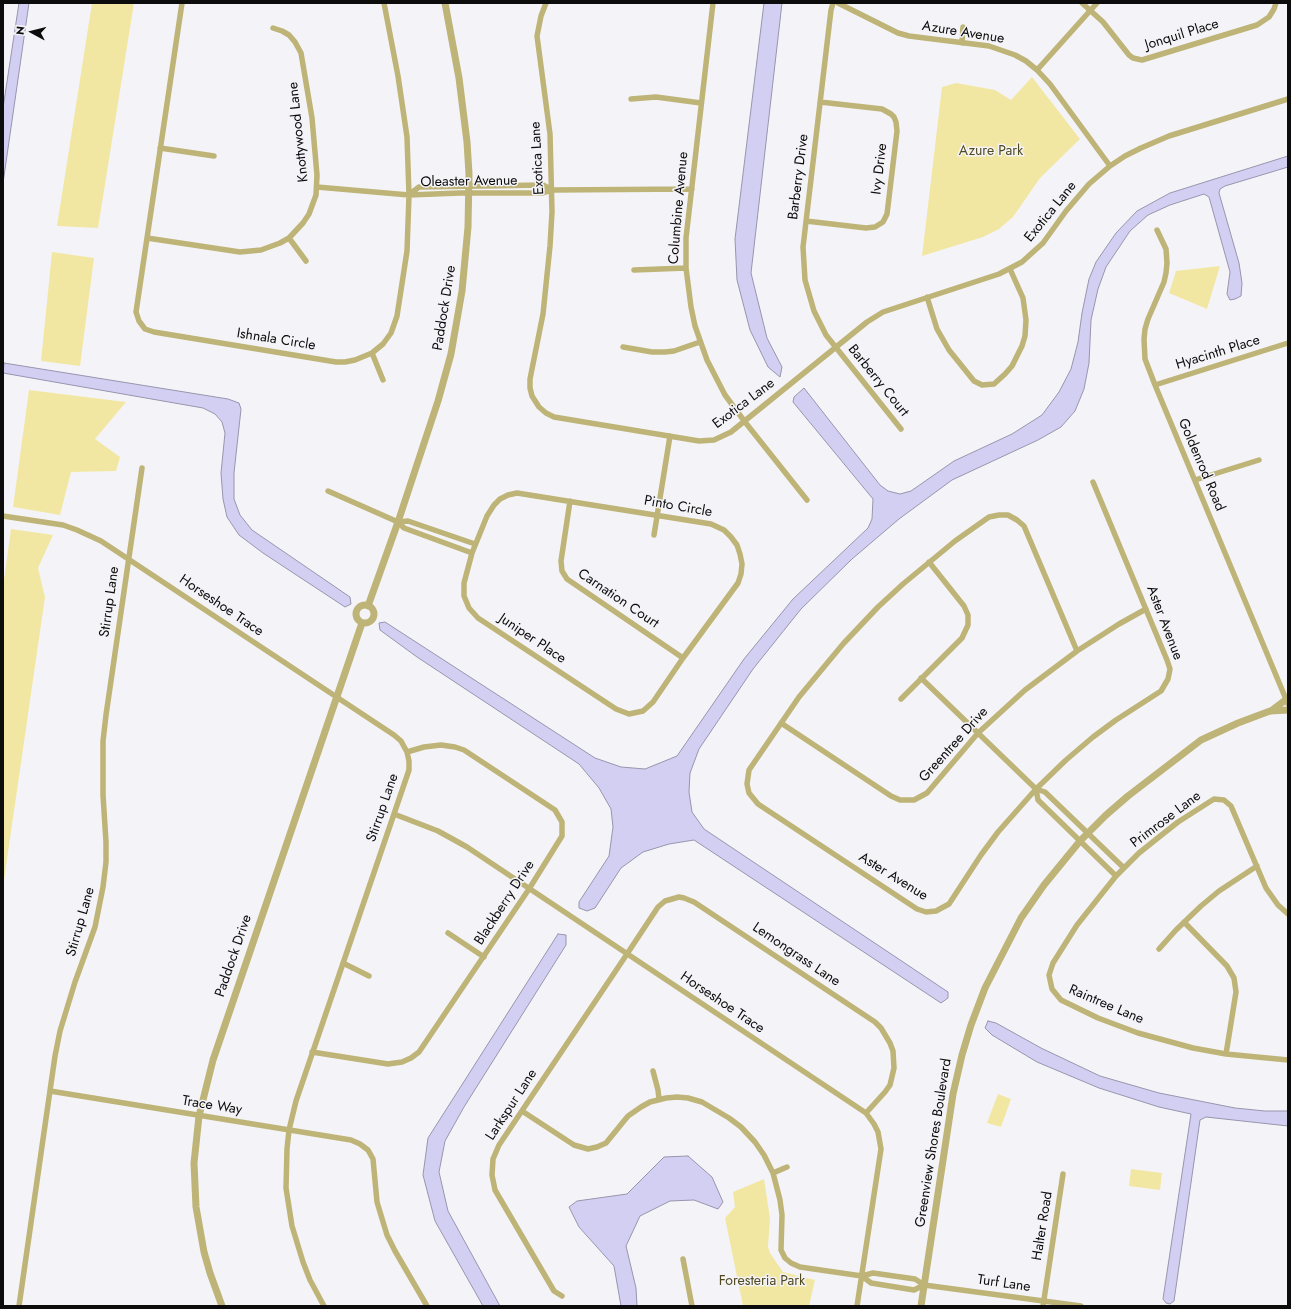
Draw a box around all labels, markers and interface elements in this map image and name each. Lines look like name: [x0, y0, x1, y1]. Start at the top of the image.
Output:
north arrow: [12, 12, 52, 52]
street label: Jonquil Place: [1143, 16, 1221, 54]
street label: Azure Avenue: [921, 18, 1005, 48]
text: N: [12, 25, 29, 36]
street label: Knottywood Lane: [285, 81, 313, 183]
street label: Exotica Lane: [528, 121, 548, 195]
street label: Barberry Drive: [785, 133, 813, 221]
street label: Ivy Drive: [869, 142, 891, 196]
park label: Azure Park: [959, 144, 1023, 160]
street label: Columbine Avenue: [666, 151, 692, 265]
street label: Oleaster Avenue: [420, 173, 518, 191]
street label: Exotica Lane: [1021, 178, 1081, 246]
street label: Paddock Drive: [430, 264, 460, 352]
street label: Ishnala Circle: [235, 325, 317, 355]
street label: Hyacinth Place: [1174, 332, 1262, 374]
street label: Barberry Court: [844, 342, 912, 420]
street label: Exotica Lane: [710, 375, 778, 433]
street label: Goldenrod Road: [1174, 416, 1228, 514]
street label: Pinto Circle: [643, 493, 713, 521]
street label: Stirrup Lane: [97, 565, 123, 639]
street label: Carnation Court: [574, 566, 662, 632]
street label: Horseshoe Trace: [176, 572, 266, 640]
street label: Aster Avenue: [1142, 584, 1186, 662]
street label: Juniper Place: [495, 610, 569, 668]
street label: Greentree Drive: [916, 704, 992, 786]
street label: Stirrup Lane: [363, 772, 403, 844]
street label: Primrose Lane: [1128, 788, 1204, 852]
street label: Aster Avenue: [855, 849, 931, 905]
street label: Blackberry Drive: [471, 858, 539, 948]
street label: Stirrup Lane: [63, 885, 99, 959]
street label: Paddock Drive: [212, 913, 256, 999]
street label: Lemongrass Lane: [749, 920, 843, 990]
street label: Horseshoe Trace: [677, 969, 767, 1037]
street label: Raintree Lane: [1066, 982, 1146, 1028]
street label: Greenview Shores Boulevard: [912, 1057, 956, 1229]
street label: Larkspur Lane: [483, 1066, 541, 1144]
street label: Trace Way: [181, 1093, 243, 1119]
street label: Halter Road: [1029, 1190, 1057, 1262]
street label: Turf Lane: [976, 1272, 1032, 1296]
park label: Foresteria Park: [719, 1274, 805, 1290]

